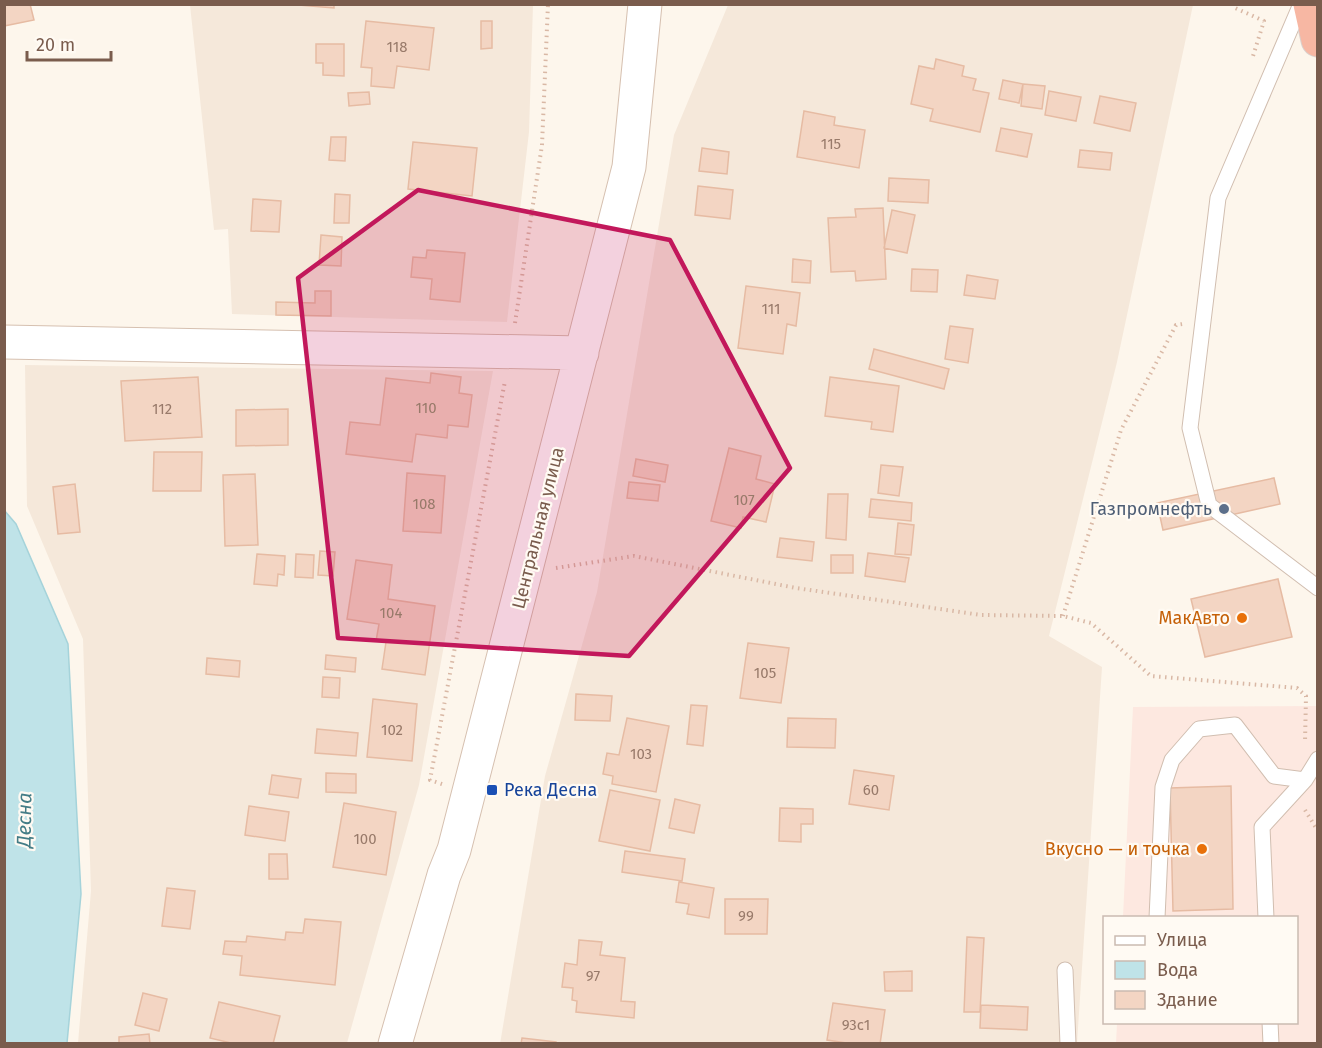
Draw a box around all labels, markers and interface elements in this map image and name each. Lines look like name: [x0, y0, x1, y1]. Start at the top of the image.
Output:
scale bar: [27, 24, 111, 62]
text: 20 m: [36, 34, 75, 56]
house number: 118: [386, 38, 408, 56]
house number: 115: [821, 135, 841, 153]
house number: 111: [761, 300, 781, 318]
house number: 110: [415, 399, 437, 417]
house number: 112: [152, 400, 172, 418]
street label: Центральная улица: [507, 445, 569, 611]
house number: 107: [733, 491, 755, 509]
house number: 108: [412, 495, 436, 513]
place label: Газпромнефть: [1090, 498, 1212, 520]
marker: Газпромнефть: [1217, 502, 1231, 516]
house number: 104: [380, 604, 402, 622]
place label: МакАвто: [1159, 607, 1230, 629]
marker: МакАвто: [1235, 611, 1249, 625]
house number: 105: [754, 664, 776, 682]
house number: 102: [381, 721, 403, 739]
house number: 103: [630, 745, 652, 763]
place label: Река Десна: [504, 779, 597, 801]
house number: 60: [863, 781, 879, 799]
marker: Река Десна: [485, 783, 499, 797]
water label: Десна: [11, 792, 36, 850]
house number: 100: [353, 830, 377, 848]
place label: Вкусно — и точка: [1045, 838, 1190, 860]
marker: Вкусно — и точка: [1195, 842, 1209, 856]
house number: 99: [738, 907, 754, 925]
legend: [1103, 916, 1298, 1024]
text: Улица: [1157, 929, 1207, 951]
text: Вода: [1157, 959, 1198, 981]
house number: 97: [586, 967, 600, 985]
text: Здание: [1157, 989, 1218, 1011]
house number: 93с1: [842, 1016, 870, 1034]

